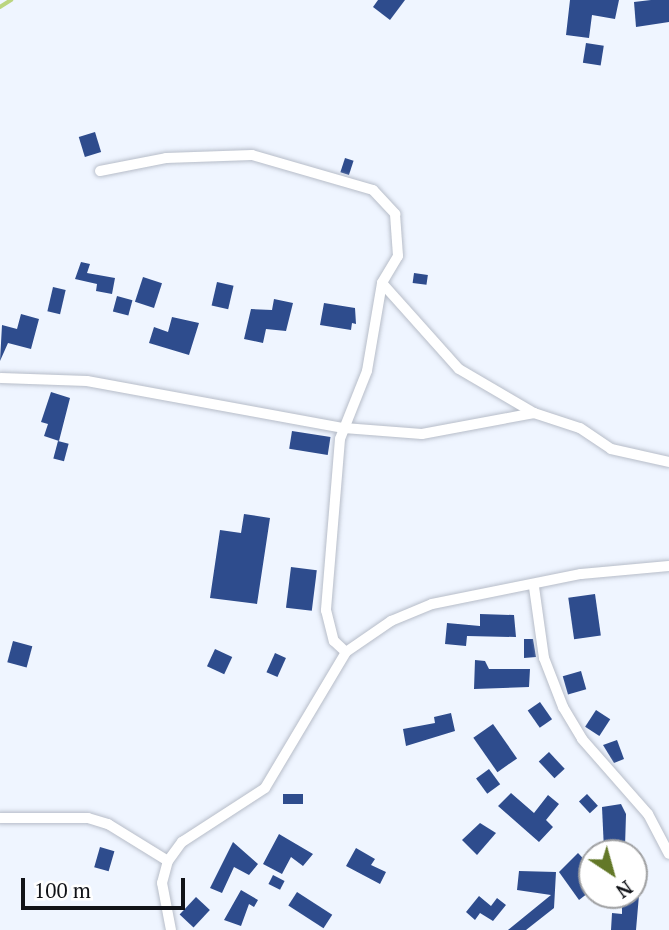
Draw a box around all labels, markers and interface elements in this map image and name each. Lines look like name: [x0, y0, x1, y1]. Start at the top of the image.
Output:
north arrow: [578, 839, 648, 909]
scale bar: [24, 864, 189, 908]
text: N: [611, 875, 638, 904]
text: 100 m: [34, 876, 91, 904]

